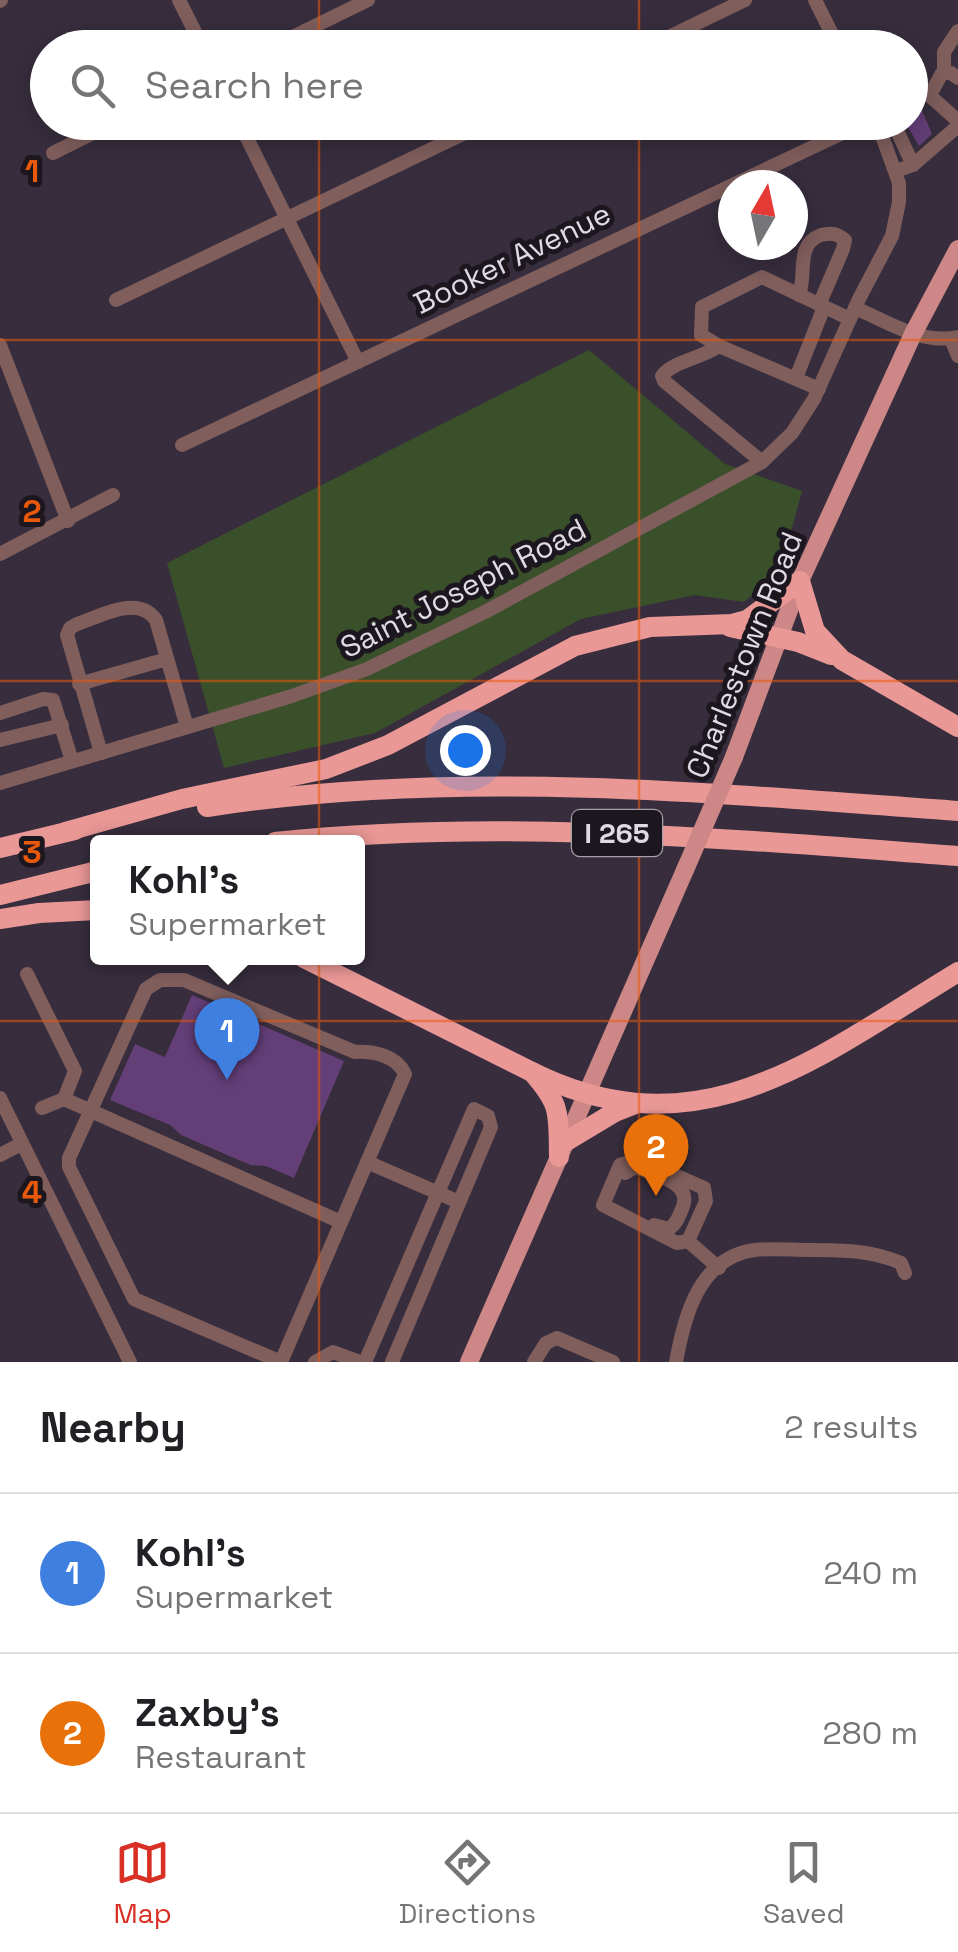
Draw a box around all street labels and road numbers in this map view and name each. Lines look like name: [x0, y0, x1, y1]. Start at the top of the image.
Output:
street label: Booker Avenue: [407, 193, 617, 323]
street label: Saint Joseph Road: [334, 509, 592, 667]
street label: Charlestown Road: [677, 526, 811, 784]
road number: I 265: [572, 810, 662, 856]

